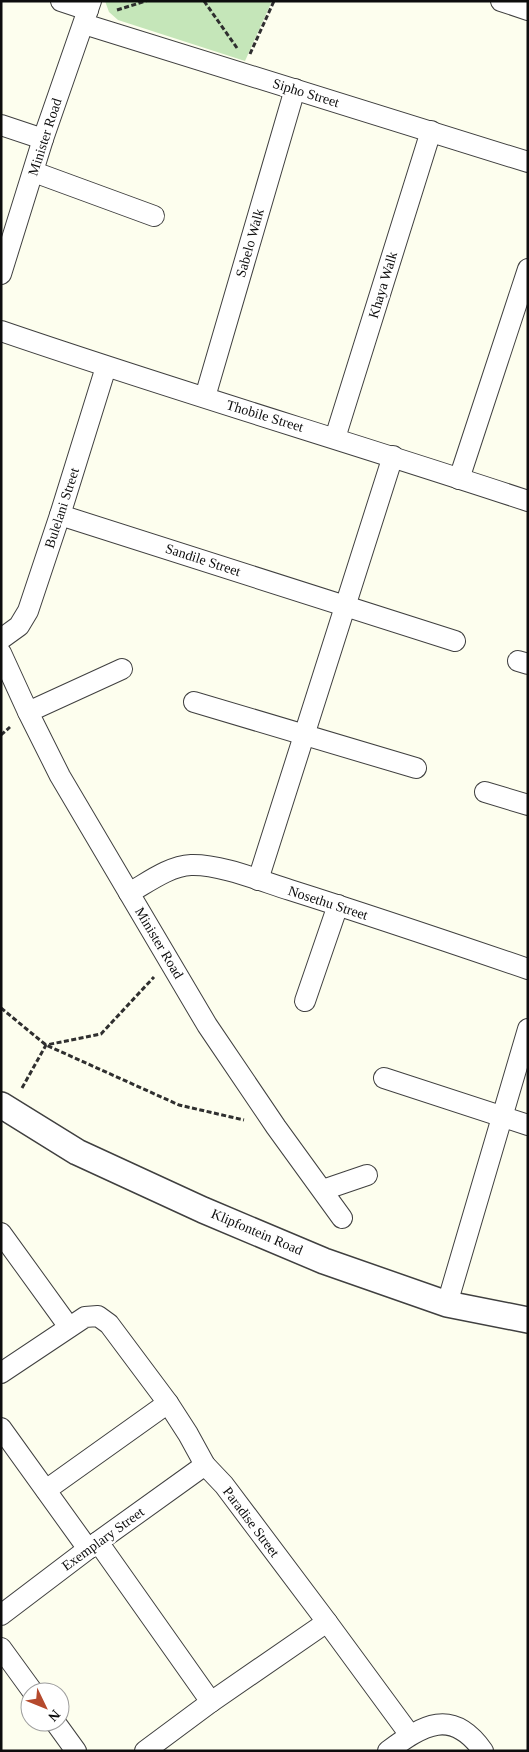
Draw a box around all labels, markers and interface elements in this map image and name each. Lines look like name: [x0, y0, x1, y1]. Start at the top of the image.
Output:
street label: Sipho Street: [271, 76, 341, 110]
street label: Minister Road: [25, 96, 65, 178]
street label: Sabelo Walk: [233, 207, 267, 279]
street label: Khaya Walk: [366, 250, 400, 320]
street label: Thobile Street: [225, 397, 305, 435]
street label: Bulelani Street: [42, 466, 82, 550]
street label: Sandile Street: [164, 541, 243, 579]
street label: Nosethu Street: [286, 883, 370, 923]
street label: Minister Road: [132, 905, 186, 981]
street label: Klipfontein Road: [209, 1206, 305, 1258]
street label: Paradise Street: [220, 1484, 282, 1560]
street label: Exemplary Street: [59, 1504, 147, 1574]
north arrow: [20, 1682, 70, 1732]
text: N: [45, 1707, 63, 1724]

